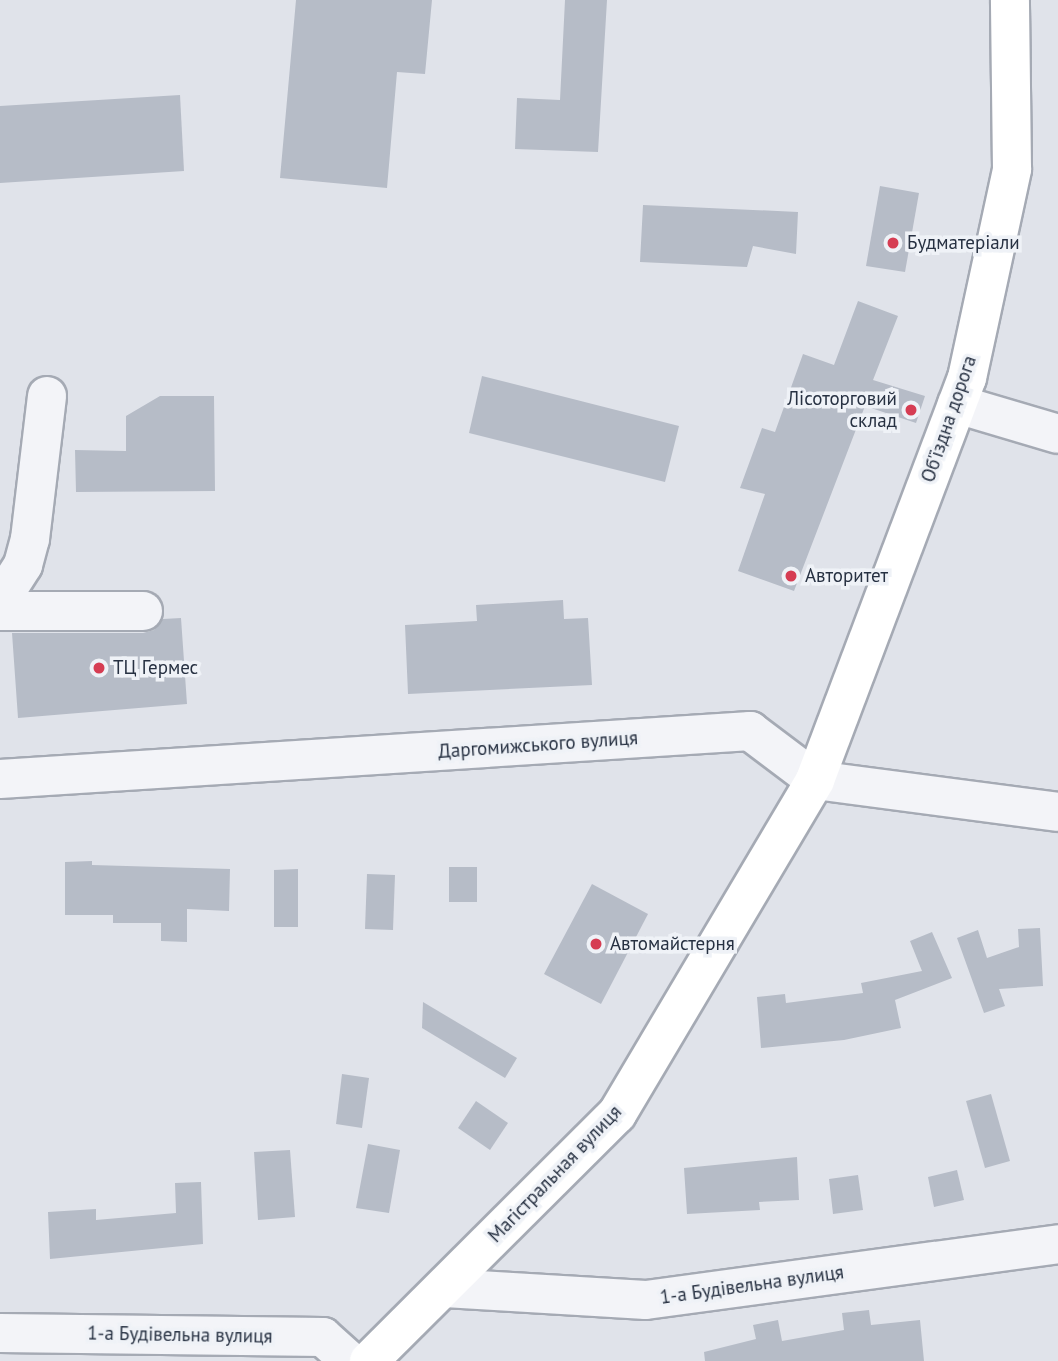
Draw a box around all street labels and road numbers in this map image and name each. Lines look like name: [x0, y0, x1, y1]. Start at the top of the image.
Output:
street label: Об'їздна дорога: [917, 353, 981, 485]
street label: Даргомижського вулиця: [437, 727, 639, 763]
street label: Магістральная вулиця: [484, 1101, 626, 1247]
street label: 1-а Будівельна вулиця: [659, 1261, 845, 1309]
street label: 1-а Будівельна вулиця: [87, 1322, 273, 1348]

